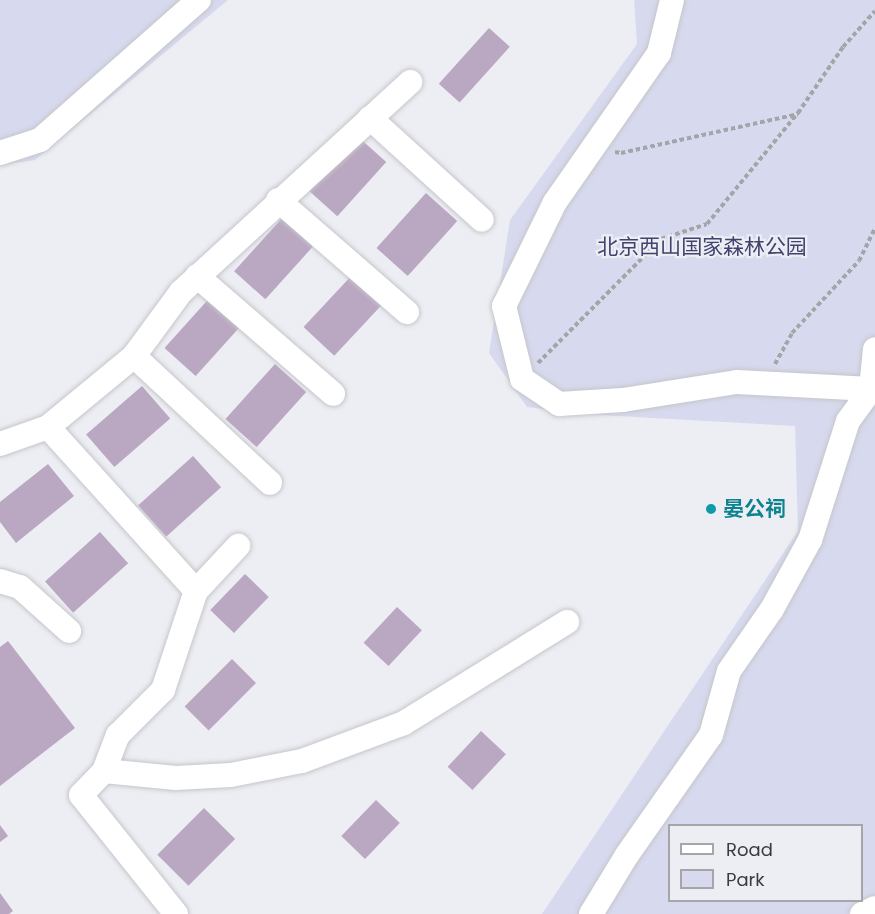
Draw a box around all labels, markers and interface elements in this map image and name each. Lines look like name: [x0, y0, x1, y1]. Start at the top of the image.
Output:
park label: 北京西山国家森林公园: [597, 234, 807, 260]
place label: 晏公祠: [723, 496, 786, 522]
marker: 晏公祠: [704, 502, 718, 516]
legend: [668, 824, 863, 902]
text: Road: [726, 837, 773, 862]
text: Park: [726, 867, 765, 892]

